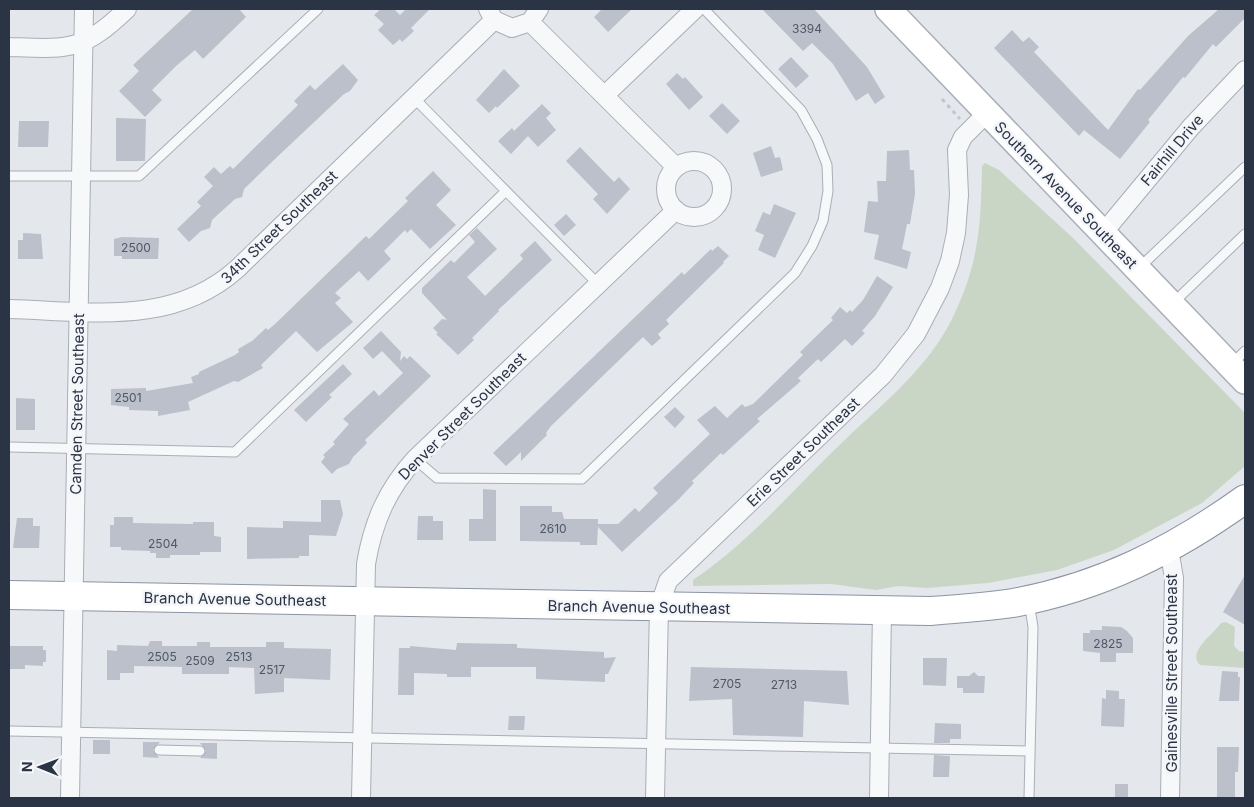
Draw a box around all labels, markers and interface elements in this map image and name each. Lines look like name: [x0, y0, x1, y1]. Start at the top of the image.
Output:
house number: 3394: [792, 21, 822, 36]
street label: Fairhill Drive: [1137, 110, 1207, 190]
street label: Southern Avenue Southeast: [991, 117, 1141, 273]
street label: 34th Street Southeast: [217, 166, 341, 288]
house number: 2500: [121, 240, 151, 255]
street label: Camden Street Southeast: [66, 313, 88, 495]
street label: Denver Street Southeast: [394, 348, 530, 484]
house number: 2501: [114, 390, 142, 405]
street label: Erie Street Southeast: [743, 393, 863, 511]
house number: 2610: [539, 521, 567, 536]
house number: 2504: [148, 536, 178, 551]
street label: Gainesville Street Southeast: [1162, 573, 1181, 773]
street label: Branch Avenue Southeast: [143, 588, 327, 610]
street label: Branch Avenue Southeast: [547, 596, 731, 618]
house number: 2825: [1093, 636, 1123, 651]
house number: 2505: [147, 649, 177, 664]
house number: 2513: [226, 649, 252, 664]
house number: 2509: [185, 653, 215, 668]
house number: 2517: [259, 662, 285, 677]
house number: 2705: [713, 676, 741, 691]
house number: 2713: [771, 677, 797, 692]
north arrow: [15, 742, 65, 792]
text: N: [18, 761, 35, 772]

